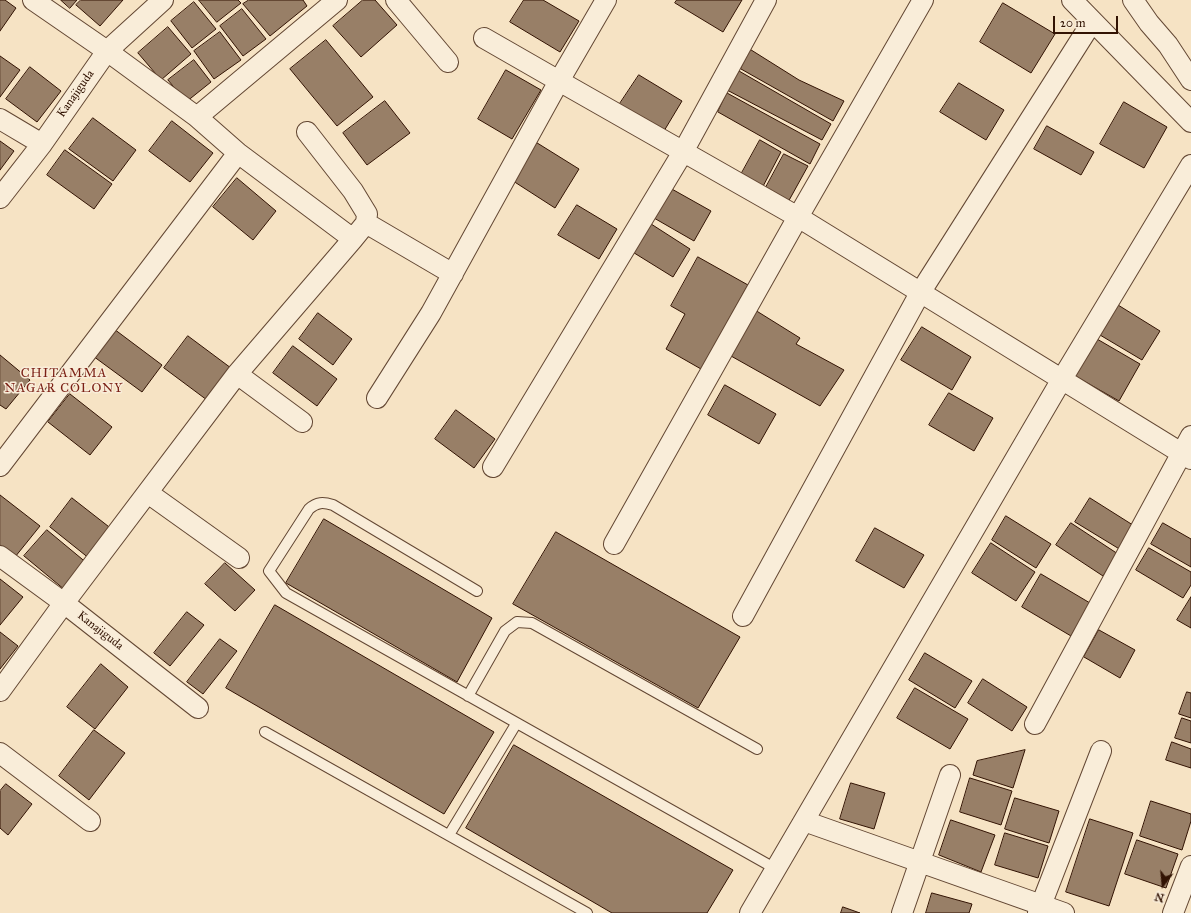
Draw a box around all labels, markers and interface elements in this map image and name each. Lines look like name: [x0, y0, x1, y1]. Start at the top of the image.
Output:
scale bar: [1055, 8, 1120, 34]
text: 20 m: [1060, 16, 1086, 30]
street label: Kanajiguda: [54, 68, 98, 120]
district label: CHITAMMA NAGAR COLONY: [5, 366, 123, 397]
street label: Kanajiguda: [74, 609, 126, 653]
north arrow: [1143, 865, 1183, 905]
text: N: [1153, 889, 1166, 905]

